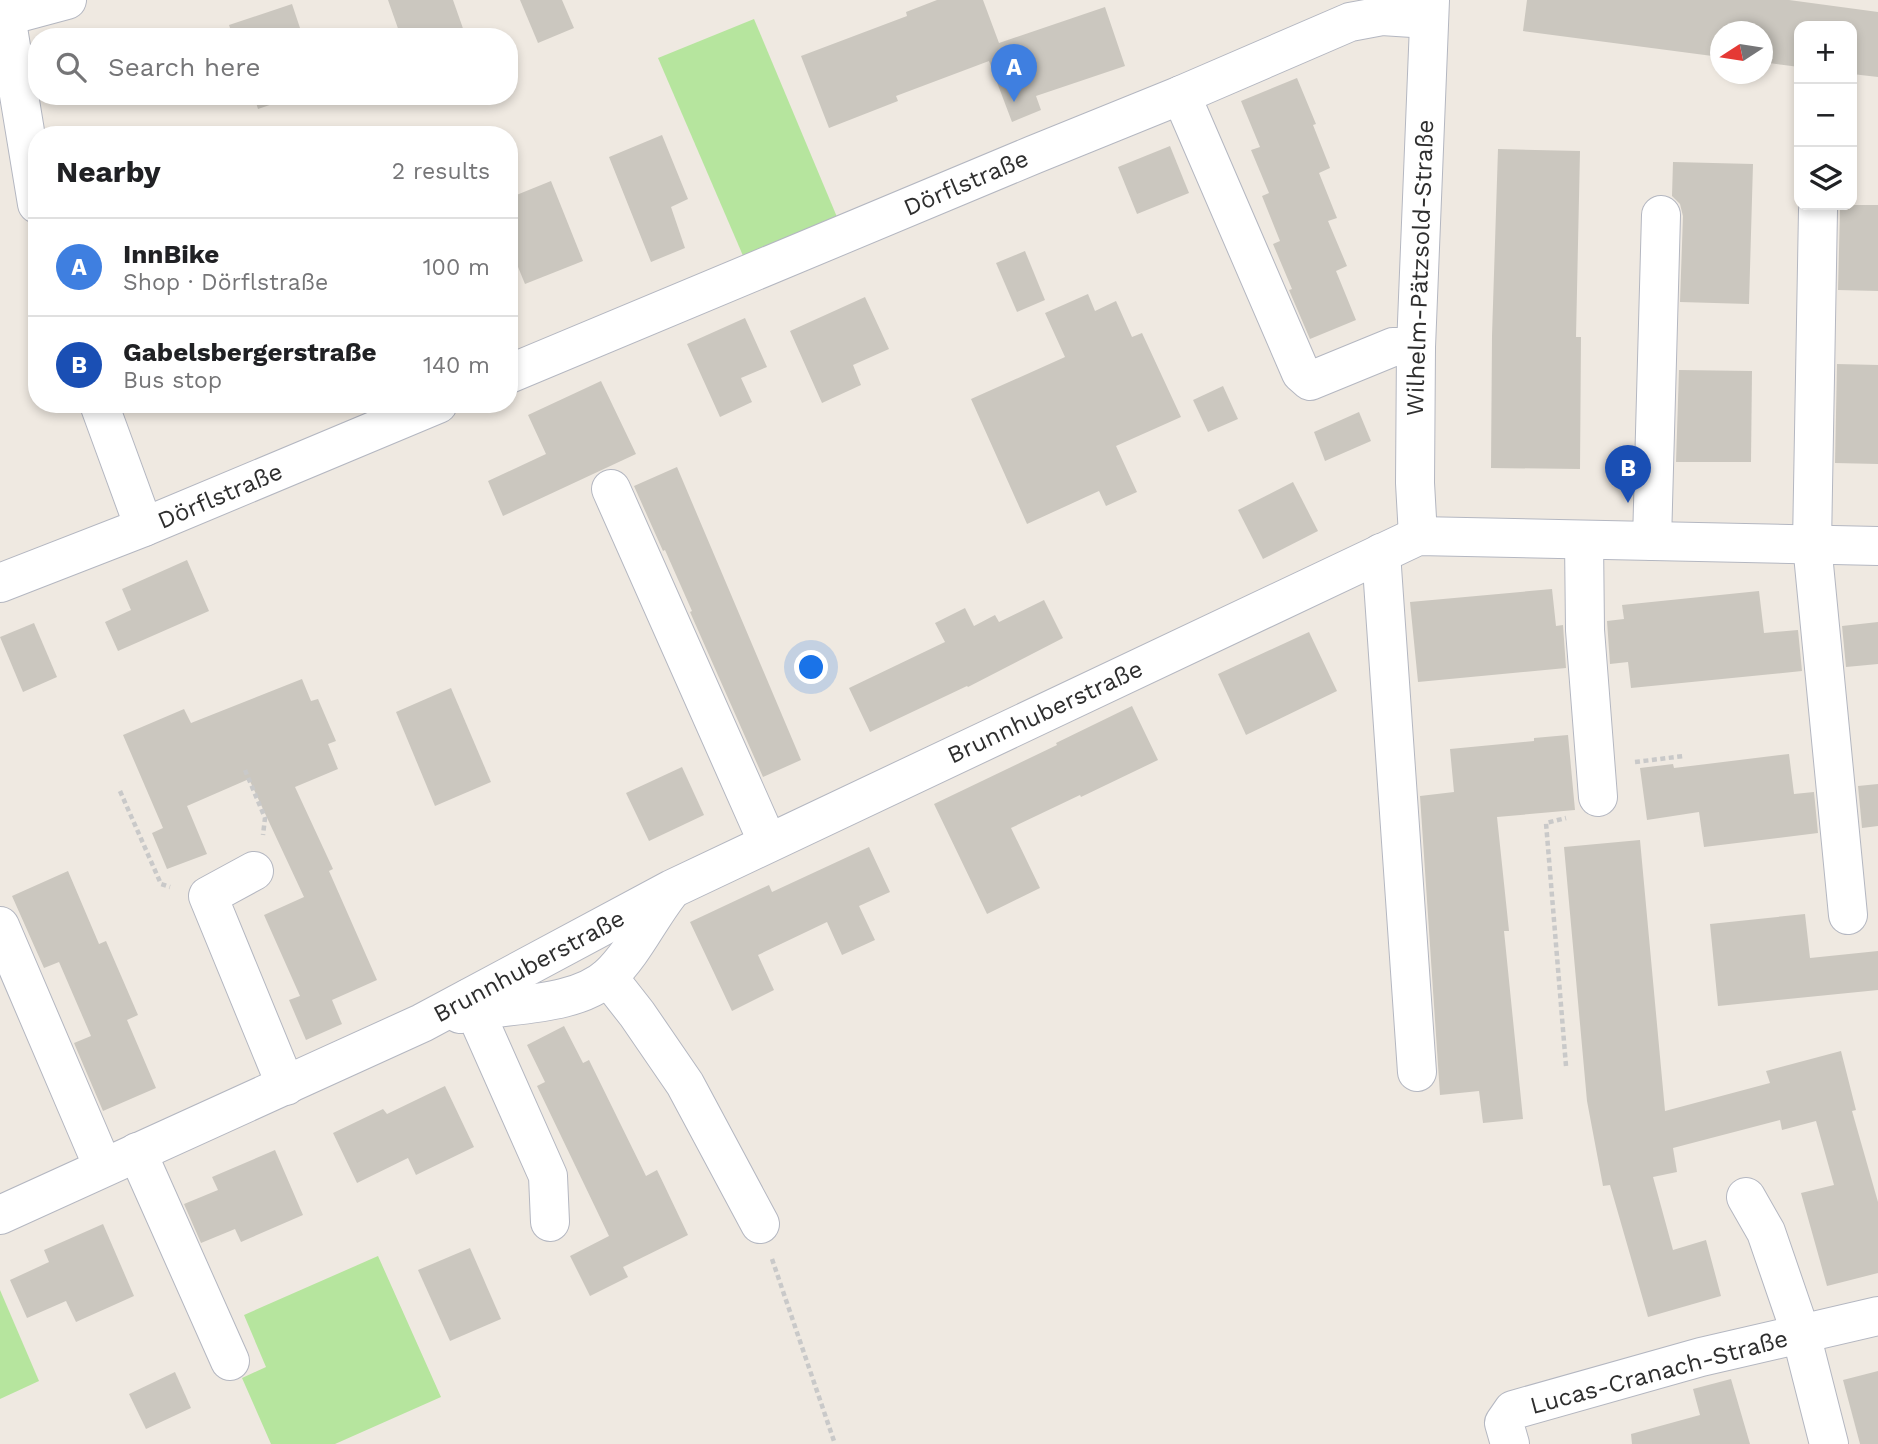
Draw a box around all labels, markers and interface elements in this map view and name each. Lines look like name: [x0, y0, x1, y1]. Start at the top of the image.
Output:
north arrow: [1710, 21, 1773, 84]
map controls: [1794, 21, 1857, 210]
button: +: [1794, 21, 1857, 84]
search box: [28, 28, 518, 105]
pin: A: [991, 44, 1037, 102]
icon: search: [52, 48, 90, 86]
text: Search here: [108, 52, 260, 82]
button: −: [1794, 84, 1857, 147]
street label: Wilhelm-Pätzsold-Straße: [1401, 119, 1439, 417]
street label: Dörflstraße: [899, 144, 1033, 222]
button: layers: [1794, 147, 1857, 210]
text: Nearby: [56, 154, 161, 189]
text: 2 results: [392, 158, 490, 185]
text: InnBike: [123, 239, 219, 269]
text: A: [71, 254, 87, 281]
text: 100 m: [423, 254, 490, 281]
text: Shop · Dörflstraße: [123, 269, 328, 296]
text: Gabelsbergerstraße: [123, 337, 377, 367]
text: B: [71, 352, 87, 379]
text: 140 m: [423, 352, 490, 379]
text: Bus stop: [123, 367, 222, 394]
pin: B: [1605, 445, 1651, 503]
street label: Dörflstraße: [153, 457, 287, 535]
your location: [794, 650, 828, 684]
street label: Brunnhuberstraße: [943, 654, 1147, 770]
street label: Brunnhuberstraße: [429, 904, 629, 1028]
street label: Lucas-Cranach-Straße: [1527, 1324, 1791, 1420]

